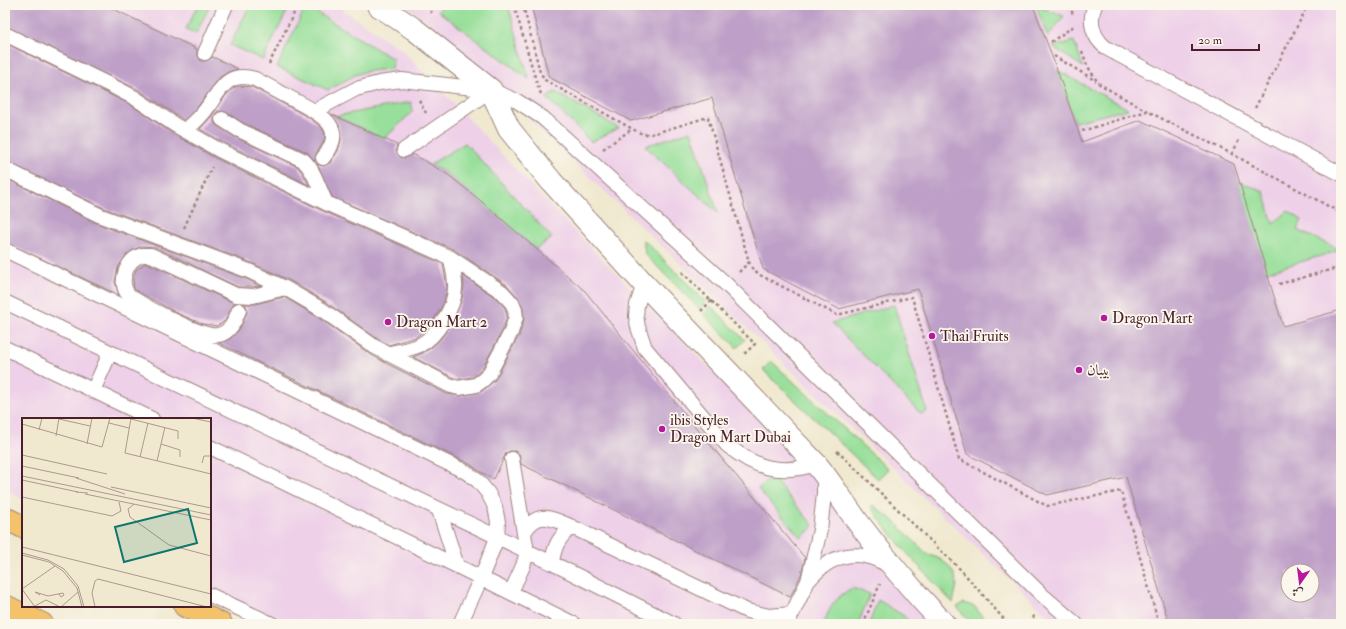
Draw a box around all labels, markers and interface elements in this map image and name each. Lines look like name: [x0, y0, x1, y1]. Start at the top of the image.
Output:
scale bar: [1192, 26, 1259, 52]
text: 20 m: [1198, 33, 1223, 48]
place label: Dragon Mart: [1112, 309, 1193, 328]
place label: Dragon Mart 2: [396, 313, 488, 332]
marker: Dragon Mart: [1099, 313, 1109, 323]
marker: Dragon Mart 2: [383, 317, 393, 327]
place label: Thai Fruits: [940, 327, 1009, 346]
marker: Thai Fruits: [927, 331, 937, 341]
place label: بيبان: [1087, 361, 1110, 380]
marker: بيبان: [1074, 365, 1084, 375]
place label: ibis Styles Dragon Mart Dubai: [670, 411, 791, 447]
inset map: [22, 418, 211, 607]
marker: ibis Styles Dragon Mart Dubai: [657, 424, 667, 434]
north arrow: [1280, 563, 1320, 603]
text: ش: [1291, 585, 1305, 600]

